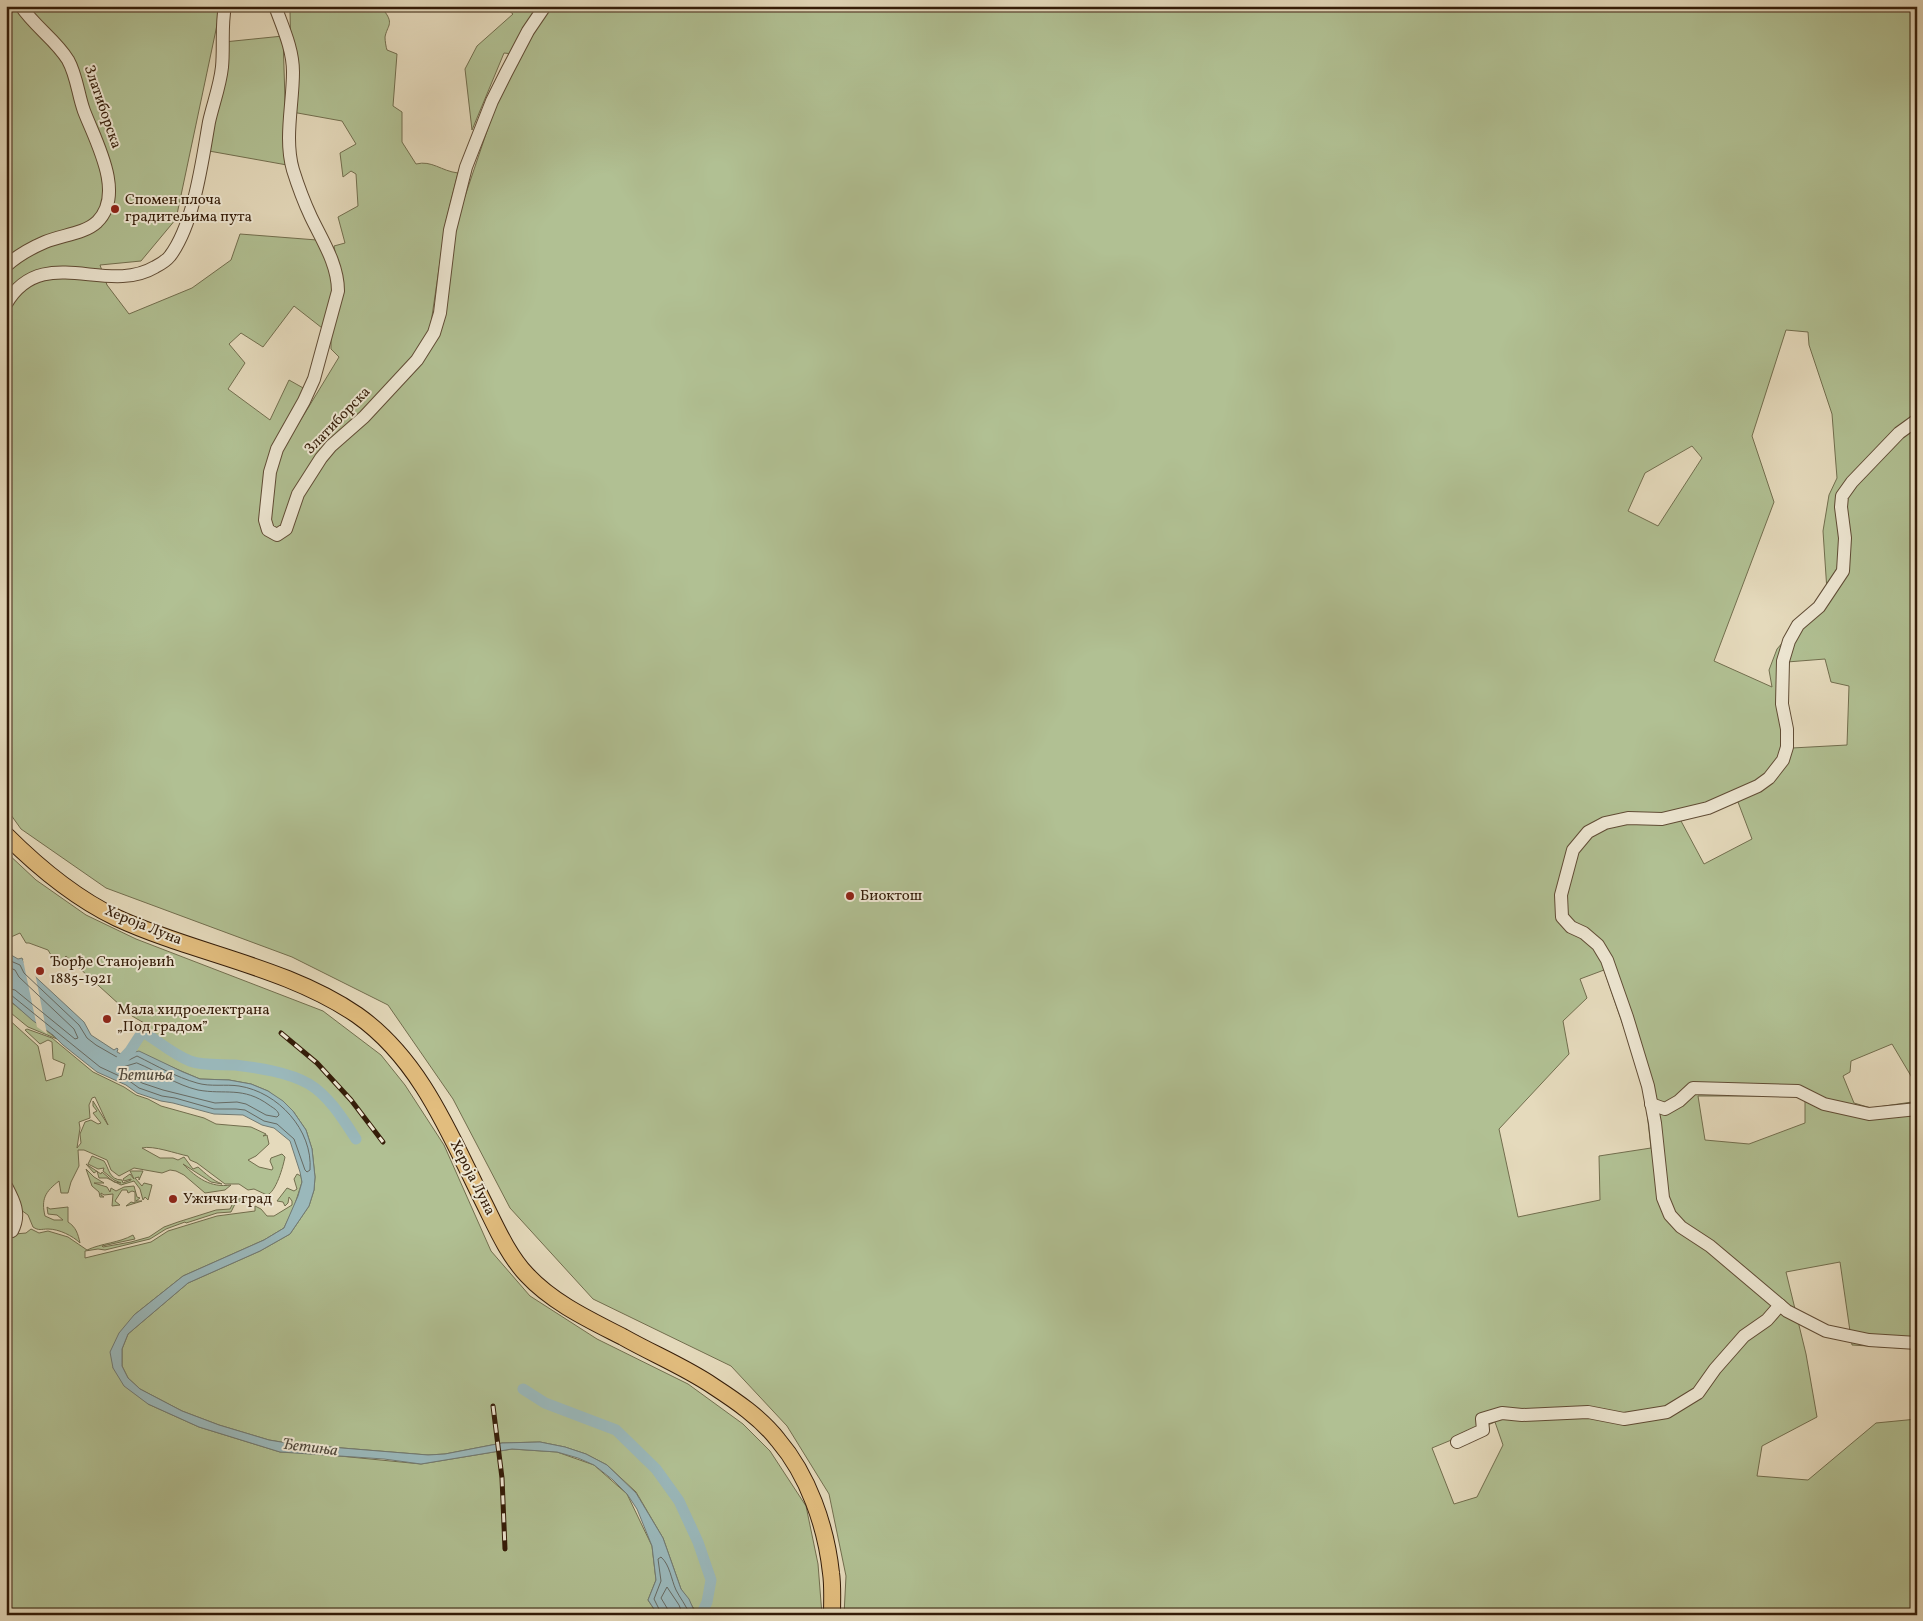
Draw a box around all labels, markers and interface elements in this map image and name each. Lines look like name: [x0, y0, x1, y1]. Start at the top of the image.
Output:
street label: Златиборска: [78, 63, 126, 151]
place label: Спомен плоча градитељима пута: [125, 190, 252, 228]
marker: Спомен плоча градитељима пута: [109, 203, 121, 215]
street label: Златиборска: [300, 382, 376, 460]
place label: Биоктош: [860, 886, 922, 907]
marker: Биоктош: [844, 890, 856, 902]
street label: Хероја Луна: [101, 901, 185, 951]
place label: Ђорђе Станојевић 1885-1921: [50, 952, 175, 990]
marker: Ђорђе Станојевић 1885-1921: [34, 965, 46, 977]
place label: Мала хидроелектрана „Под градом”: [117, 1000, 270, 1038]
marker: Мала хидроелектрана „Под градом”: [101, 1013, 113, 1025]
water label: Ђетиња: [117, 1065, 173, 1087]
street label: Хероја Луна: [444, 1137, 500, 1219]
place label: Ужички град: [183, 1189, 273, 1210]
marker: Ужички град: [167, 1193, 179, 1205]
water label: Ђетиња: [281, 1434, 340, 1462]

